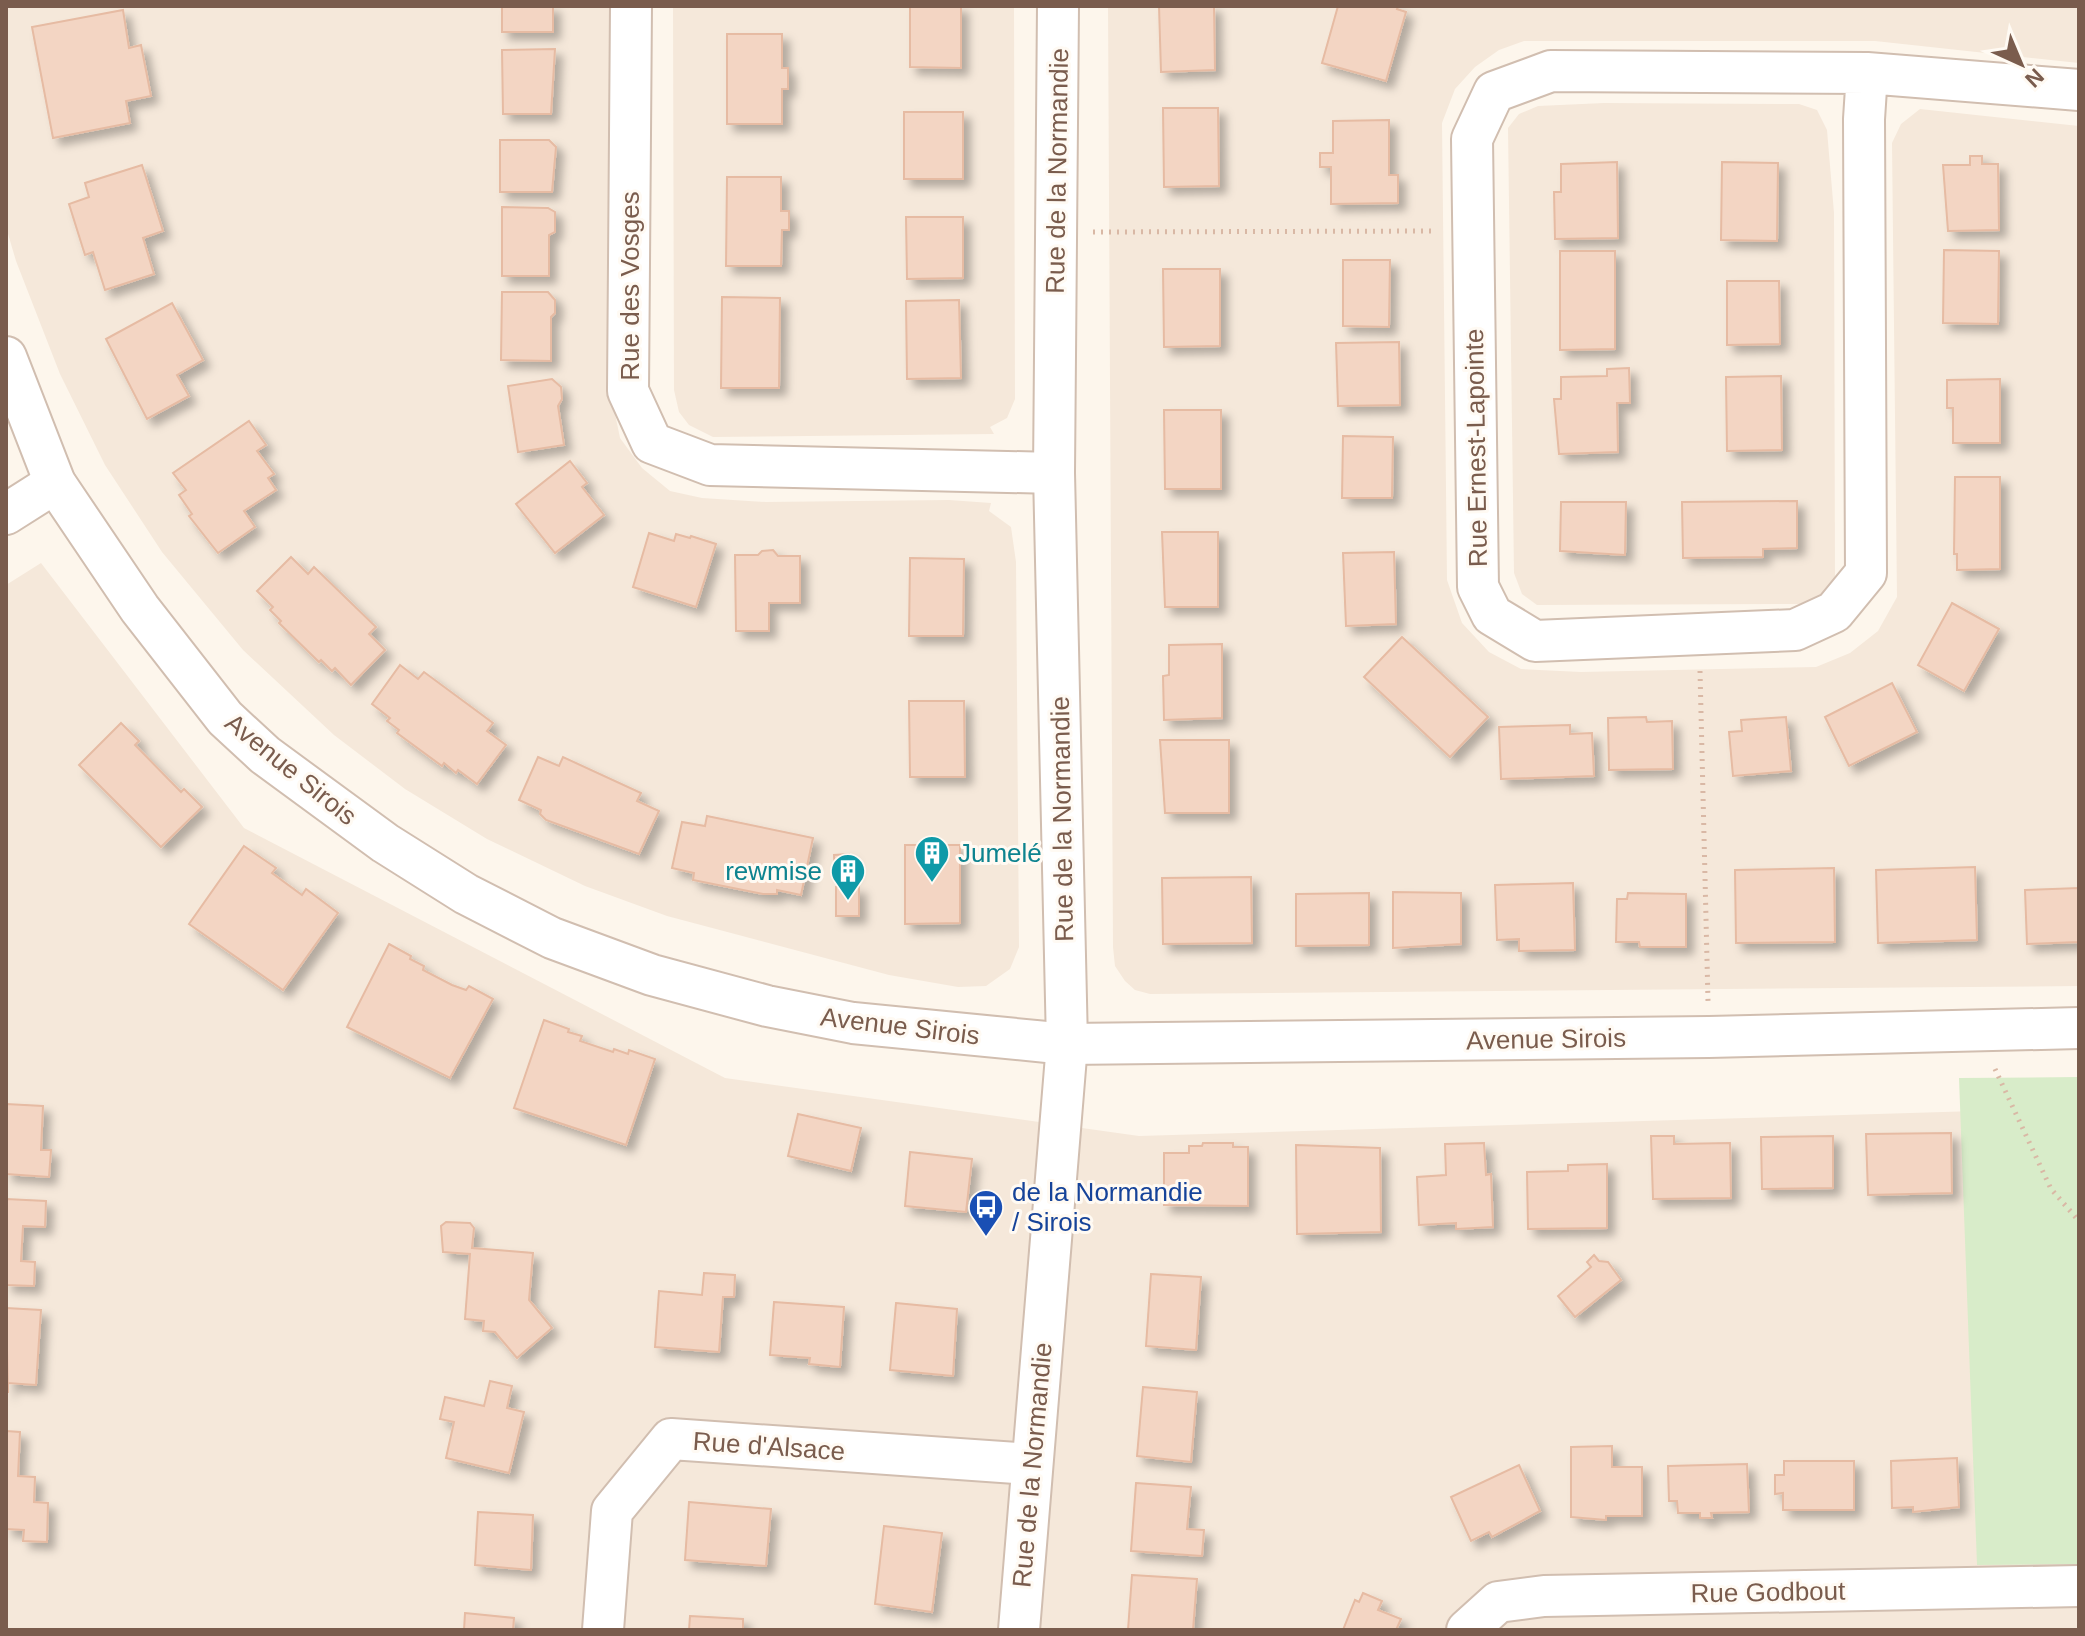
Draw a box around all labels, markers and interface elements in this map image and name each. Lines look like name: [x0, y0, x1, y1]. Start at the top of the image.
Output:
north arrow: [1981, 24, 2061, 104]
street label: Rue de la Normandie: [1040, 48, 1074, 294]
text: N: [2020, 64, 2049, 93]
street label: Rue des Vosges: [615, 191, 645, 381]
street label: Rue Ernest-Lapointe: [1459, 329, 1493, 567]
street label: Rue de la Normandie: [1045, 696, 1079, 942]
street label: Avenue Sirois: [219, 707, 363, 831]
building icon: Jumelé: [913, 834, 951, 884]
place label: Jumelé: [958, 838, 1042, 868]
building icon: rewmise: [829, 852, 867, 902]
place label: rewmise: [725, 856, 822, 886]
street label: Avenue Sirois: [819, 1001, 981, 1051]
street label: Avenue Sirois: [1466, 1023, 1626, 1055]
place label: de la Normandie / Sirois: [1012, 1177, 1203, 1237]
bus stop icon: de la Normandie / Sirois: [967, 1188, 1005, 1238]
street label: Rue de la Normandie: [1006, 1341, 1058, 1589]
street label: Rue d'Alsace: [692, 1426, 846, 1466]
street label: Rue Godbout: [1690, 1576, 1846, 1608]

